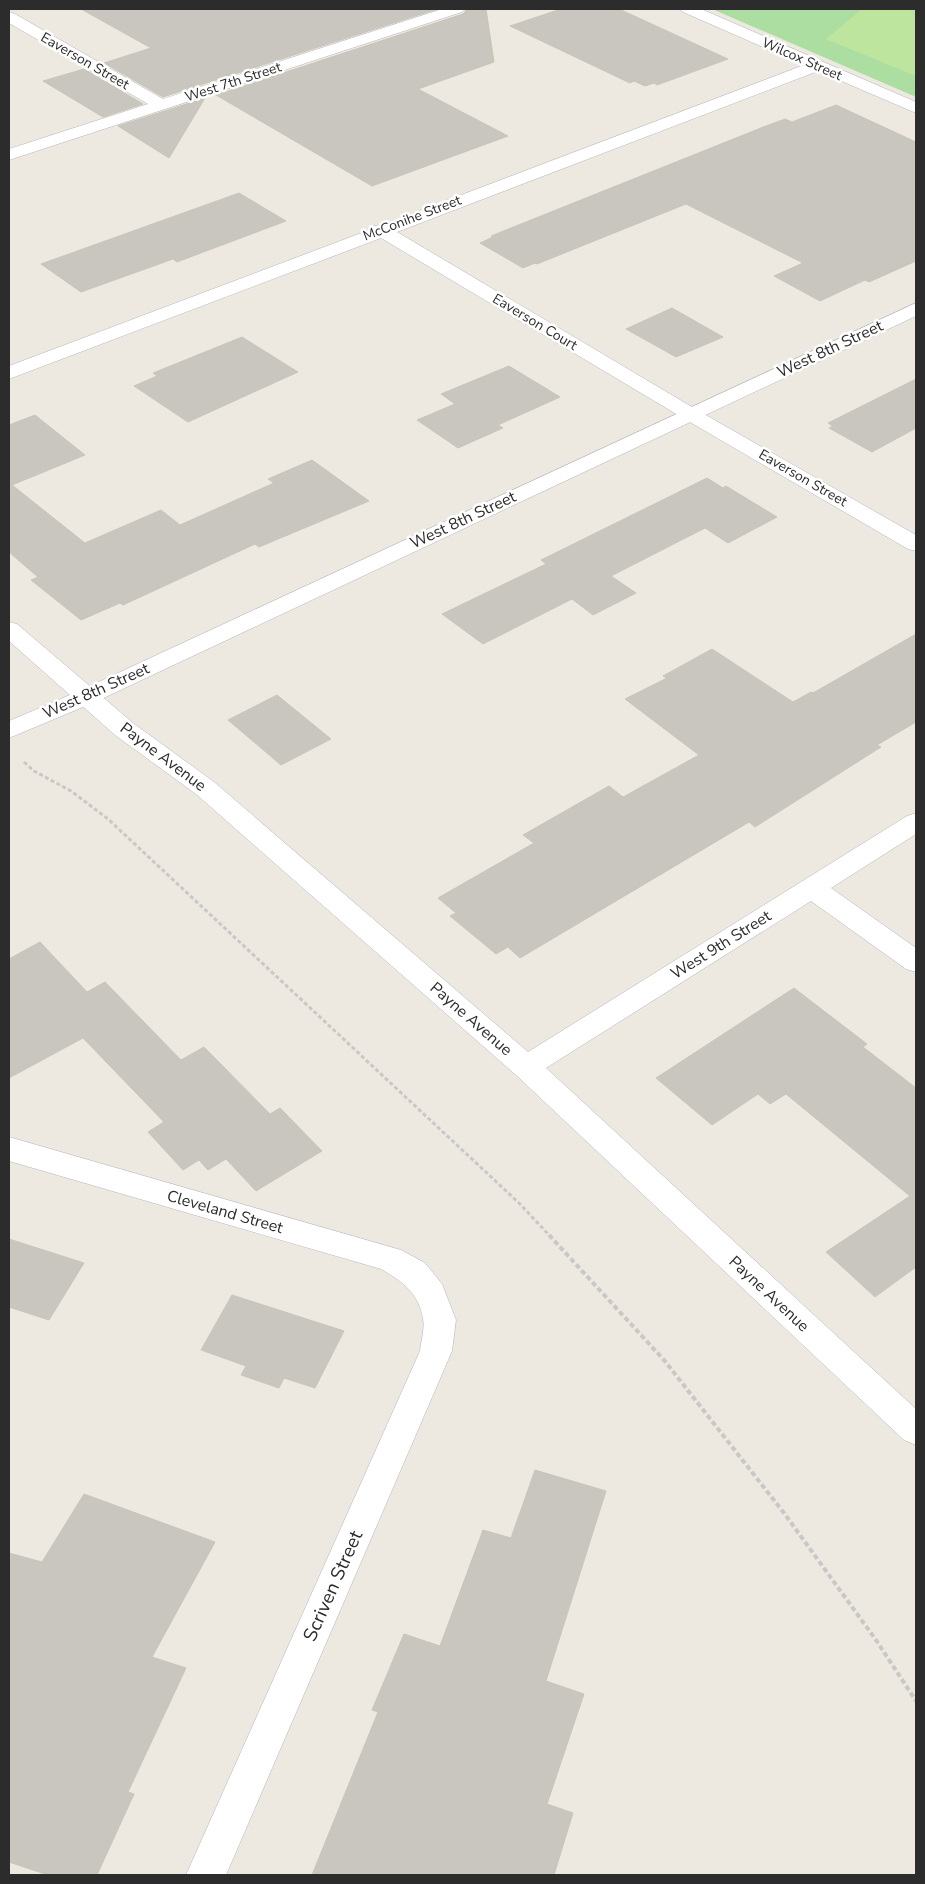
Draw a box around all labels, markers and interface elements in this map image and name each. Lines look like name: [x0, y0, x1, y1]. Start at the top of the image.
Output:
street label: Eaverson Street: [37, 28, 133, 94]
street label: Wilcox Street: [759, 33, 845, 85]
street label: West 7th Street: [182, 57, 284, 107]
street label: McConihe Street: [360, 191, 464, 245]
street label: Eaverson Court: [489, 289, 581, 355]
street label: West 8th Street: [773, 315, 887, 383]
street label: Eaverson Street: [755, 445, 851, 511]
street label: West 8th Street: [406, 486, 520, 554]
street label: West 8th Street: [39, 657, 153, 724]
street label: Payne Avenue: [115, 717, 211, 797]
street label: West 9th Street: [667, 905, 776, 985]
street label: Payne Avenue: [425, 977, 517, 1061]
street label: Cleveland Street: [164, 1185, 286, 1239]
street label: Payne Avenue: [724, 1251, 814, 1337]
street label: Scriven Street: [297, 1526, 369, 1646]

